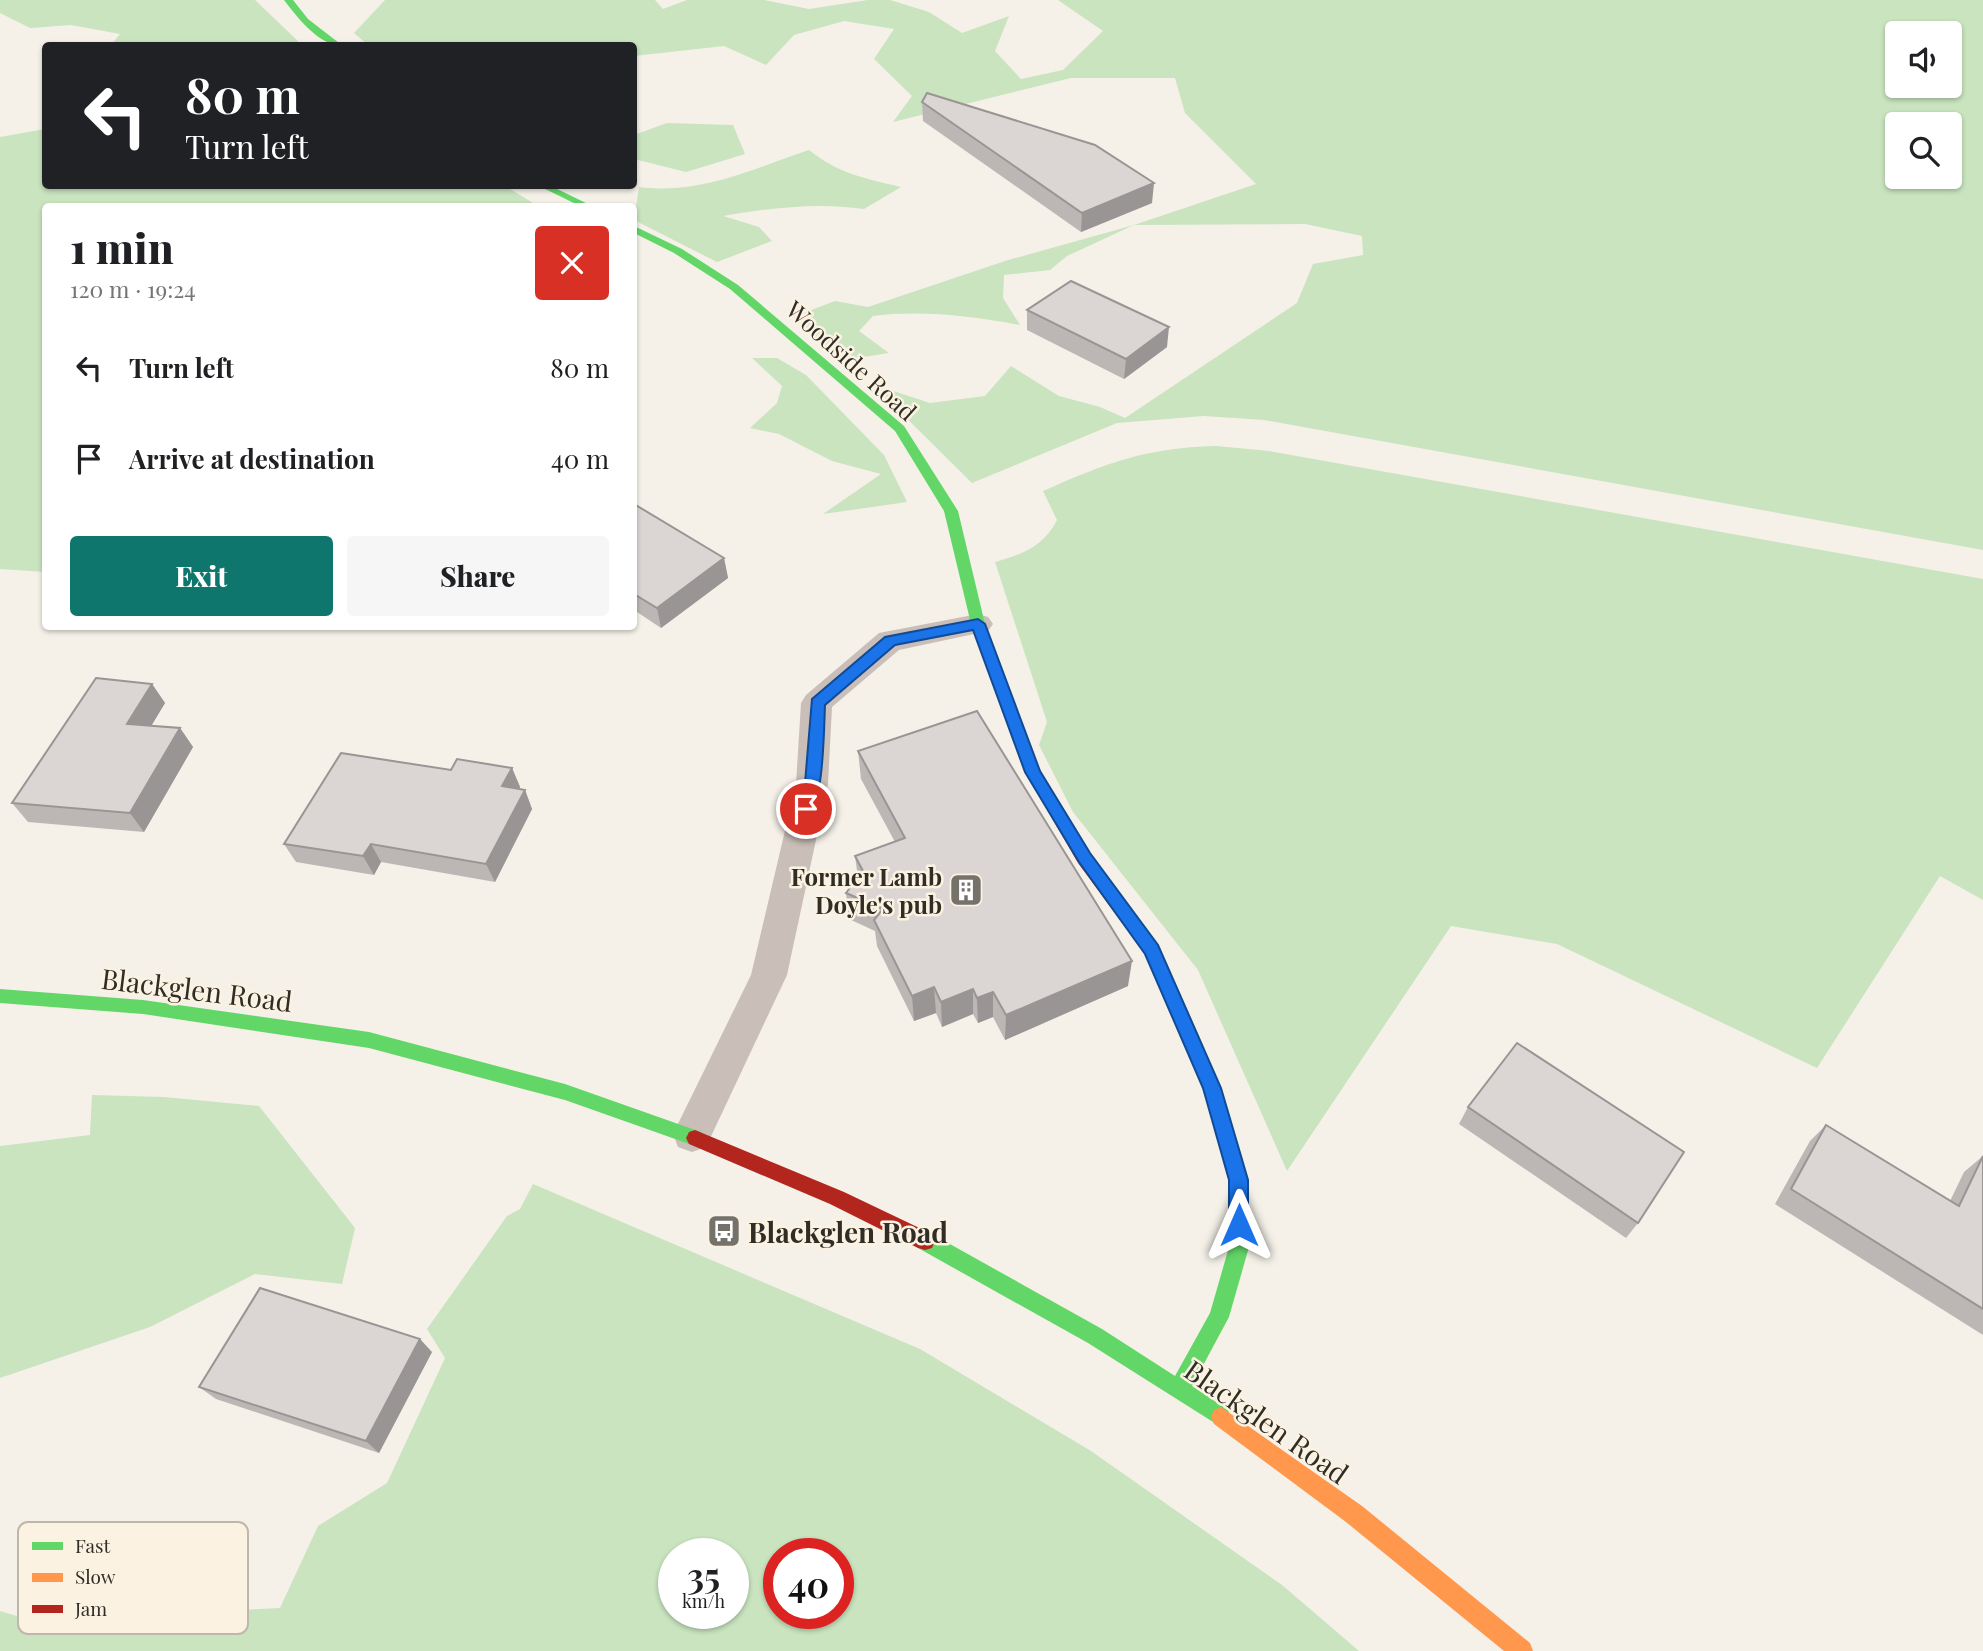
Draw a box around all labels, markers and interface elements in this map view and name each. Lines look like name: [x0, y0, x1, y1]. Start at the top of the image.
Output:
map controls: [1885, 21, 1962, 189]
button: sound: [1885, 21, 1962, 98]
text: 80 m: [185, 61, 300, 126]
icon: left: [70, 70, 161, 161]
button: search: [1885, 112, 1962, 189]
text: Turn left: [185, 124, 309, 167]
text: 1 min: [70, 219, 174, 275]
button: close: [535, 226, 609, 300]
text: 120 m · 19:24: [70, 273, 196, 304]
street label: Woodside Road: [779, 292, 924, 427]
icon: left: [70, 349, 108, 387]
text: Turn left: [129, 350, 234, 385]
text: 80 m: [550, 350, 609, 385]
icon: arrive: [70, 440, 108, 478]
text: Arrive at destination: [129, 441, 375, 476]
text: 40 m: [551, 441, 609, 476]
button: Exit: [70, 536, 333, 616]
button: Share: [347, 536, 609, 616]
pin: [776, 779, 836, 839]
icon: arrive: [787, 790, 825, 828]
place label: Former Lamb Doyle's pub: [791, 860, 942, 920]
building icon: Former Lamb Doyle's pub: [947, 871, 985, 909]
street label: Blackglen Road: [99, 959, 295, 1019]
position arrow: [1202, 1188, 1276, 1262]
bus stop icon: Blackglen Road: [705, 1212, 743, 1250]
place label: Blackglen Road: [748, 1213, 948, 1250]
street label: Blackglen Road: [1178, 1351, 1356, 1491]
legend: [18, 1522, 248, 1634]
text: Fast: [75, 1532, 111, 1558]
speed limit sign: 40: [763, 1538, 854, 1629]
text: 35: [687, 1551, 720, 1598]
text: Slow: [75, 1563, 116, 1589]
text: km/h: [682, 1589, 725, 1613]
text: Jam: [74, 1595, 107, 1621]

